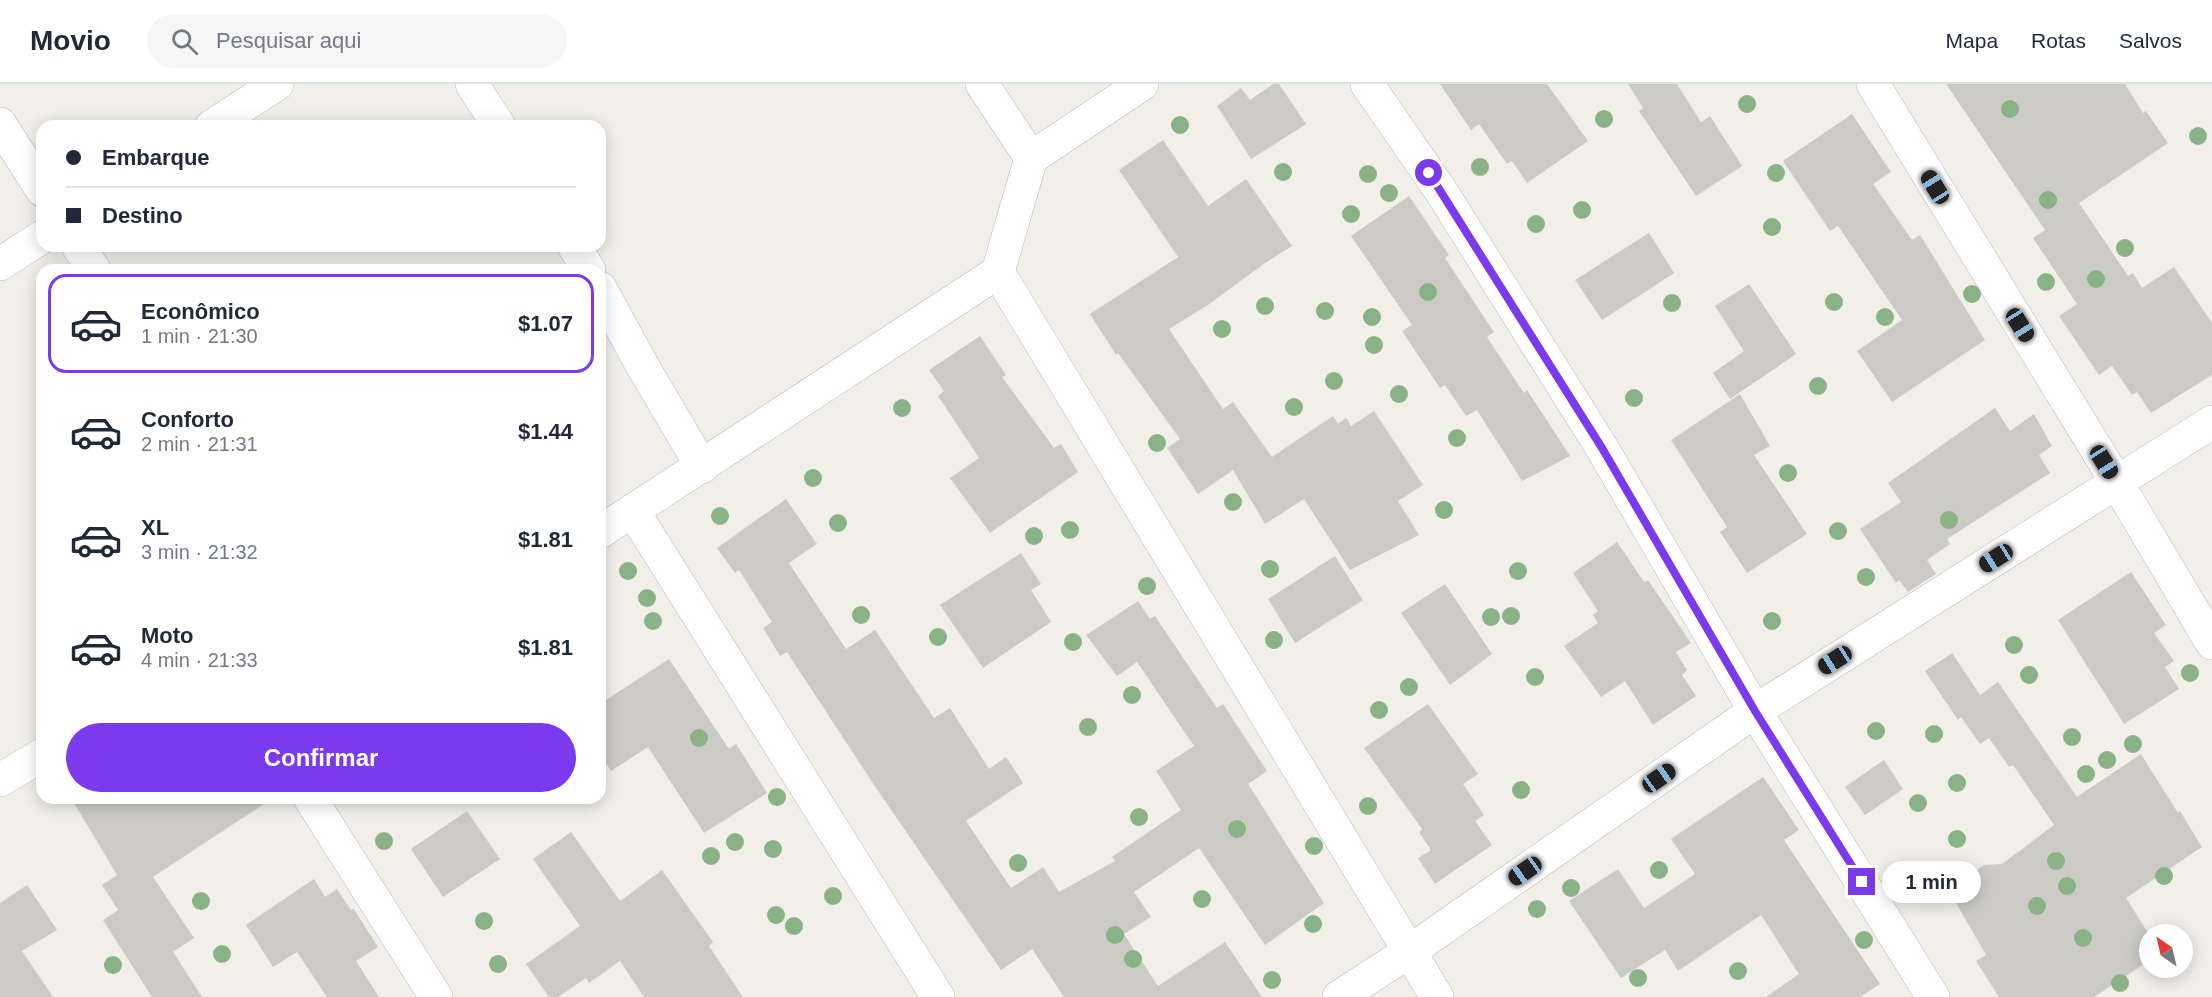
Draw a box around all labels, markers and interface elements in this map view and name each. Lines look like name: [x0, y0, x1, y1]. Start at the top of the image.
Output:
search box: [147, 14, 567, 68]
text: Movio: [30, 25, 111, 56]
icon: search: [168, 25, 201, 58]
text: Pesquisar aqui: [216, 28, 361, 53]
text: Mapa: [1946, 29, 1998, 52]
text: Rotas: [2031, 29, 2086, 52]
text: Salvos: [2119, 29, 2182, 52]
text: Embarque: [102, 145, 210, 170]
route start: [1415, 159, 1442, 186]
car: [1918, 167, 1952, 207]
text: Destino: [102, 203, 183, 228]
icon: car: [69, 297, 123, 351]
text: Econômico: [141, 299, 260, 324]
car: [2003, 305, 2037, 345]
text: $1.07: [518, 311, 573, 336]
text: 1 min · 21:30: [141, 325, 258, 347]
icon: car: [69, 405, 123, 459]
text: Conforto: [141, 407, 234, 432]
text: $1.44: [518, 419, 573, 444]
text: 2 min · 21:31: [141, 433, 258, 455]
car: [2087, 442, 2121, 482]
icon: car: [69, 513, 123, 567]
text: XL: [141, 515, 169, 540]
text: $1.81: [518, 527, 573, 552]
text: 3 min · 21:32: [141, 541, 258, 563]
car: [1976, 541, 2016, 575]
icon: car: [69, 621, 123, 675]
text: Moto: [141, 623, 194, 648]
text: $1.81: [518, 635, 573, 660]
car: [1815, 643, 1855, 677]
text: 4 min · 21:33: [141, 649, 258, 671]
button: Confirmar: [66, 723, 576, 792]
car: [1639, 760, 1679, 796]
car: [1505, 853, 1545, 889]
callout: 1 min: [1883, 861, 1982, 903]
route end: [1848, 868, 1875, 895]
text: 1 min: [1905, 871, 1958, 893]
north arrow: [2139, 924, 2193, 978]
map controls: [2139, 924, 2193, 978]

